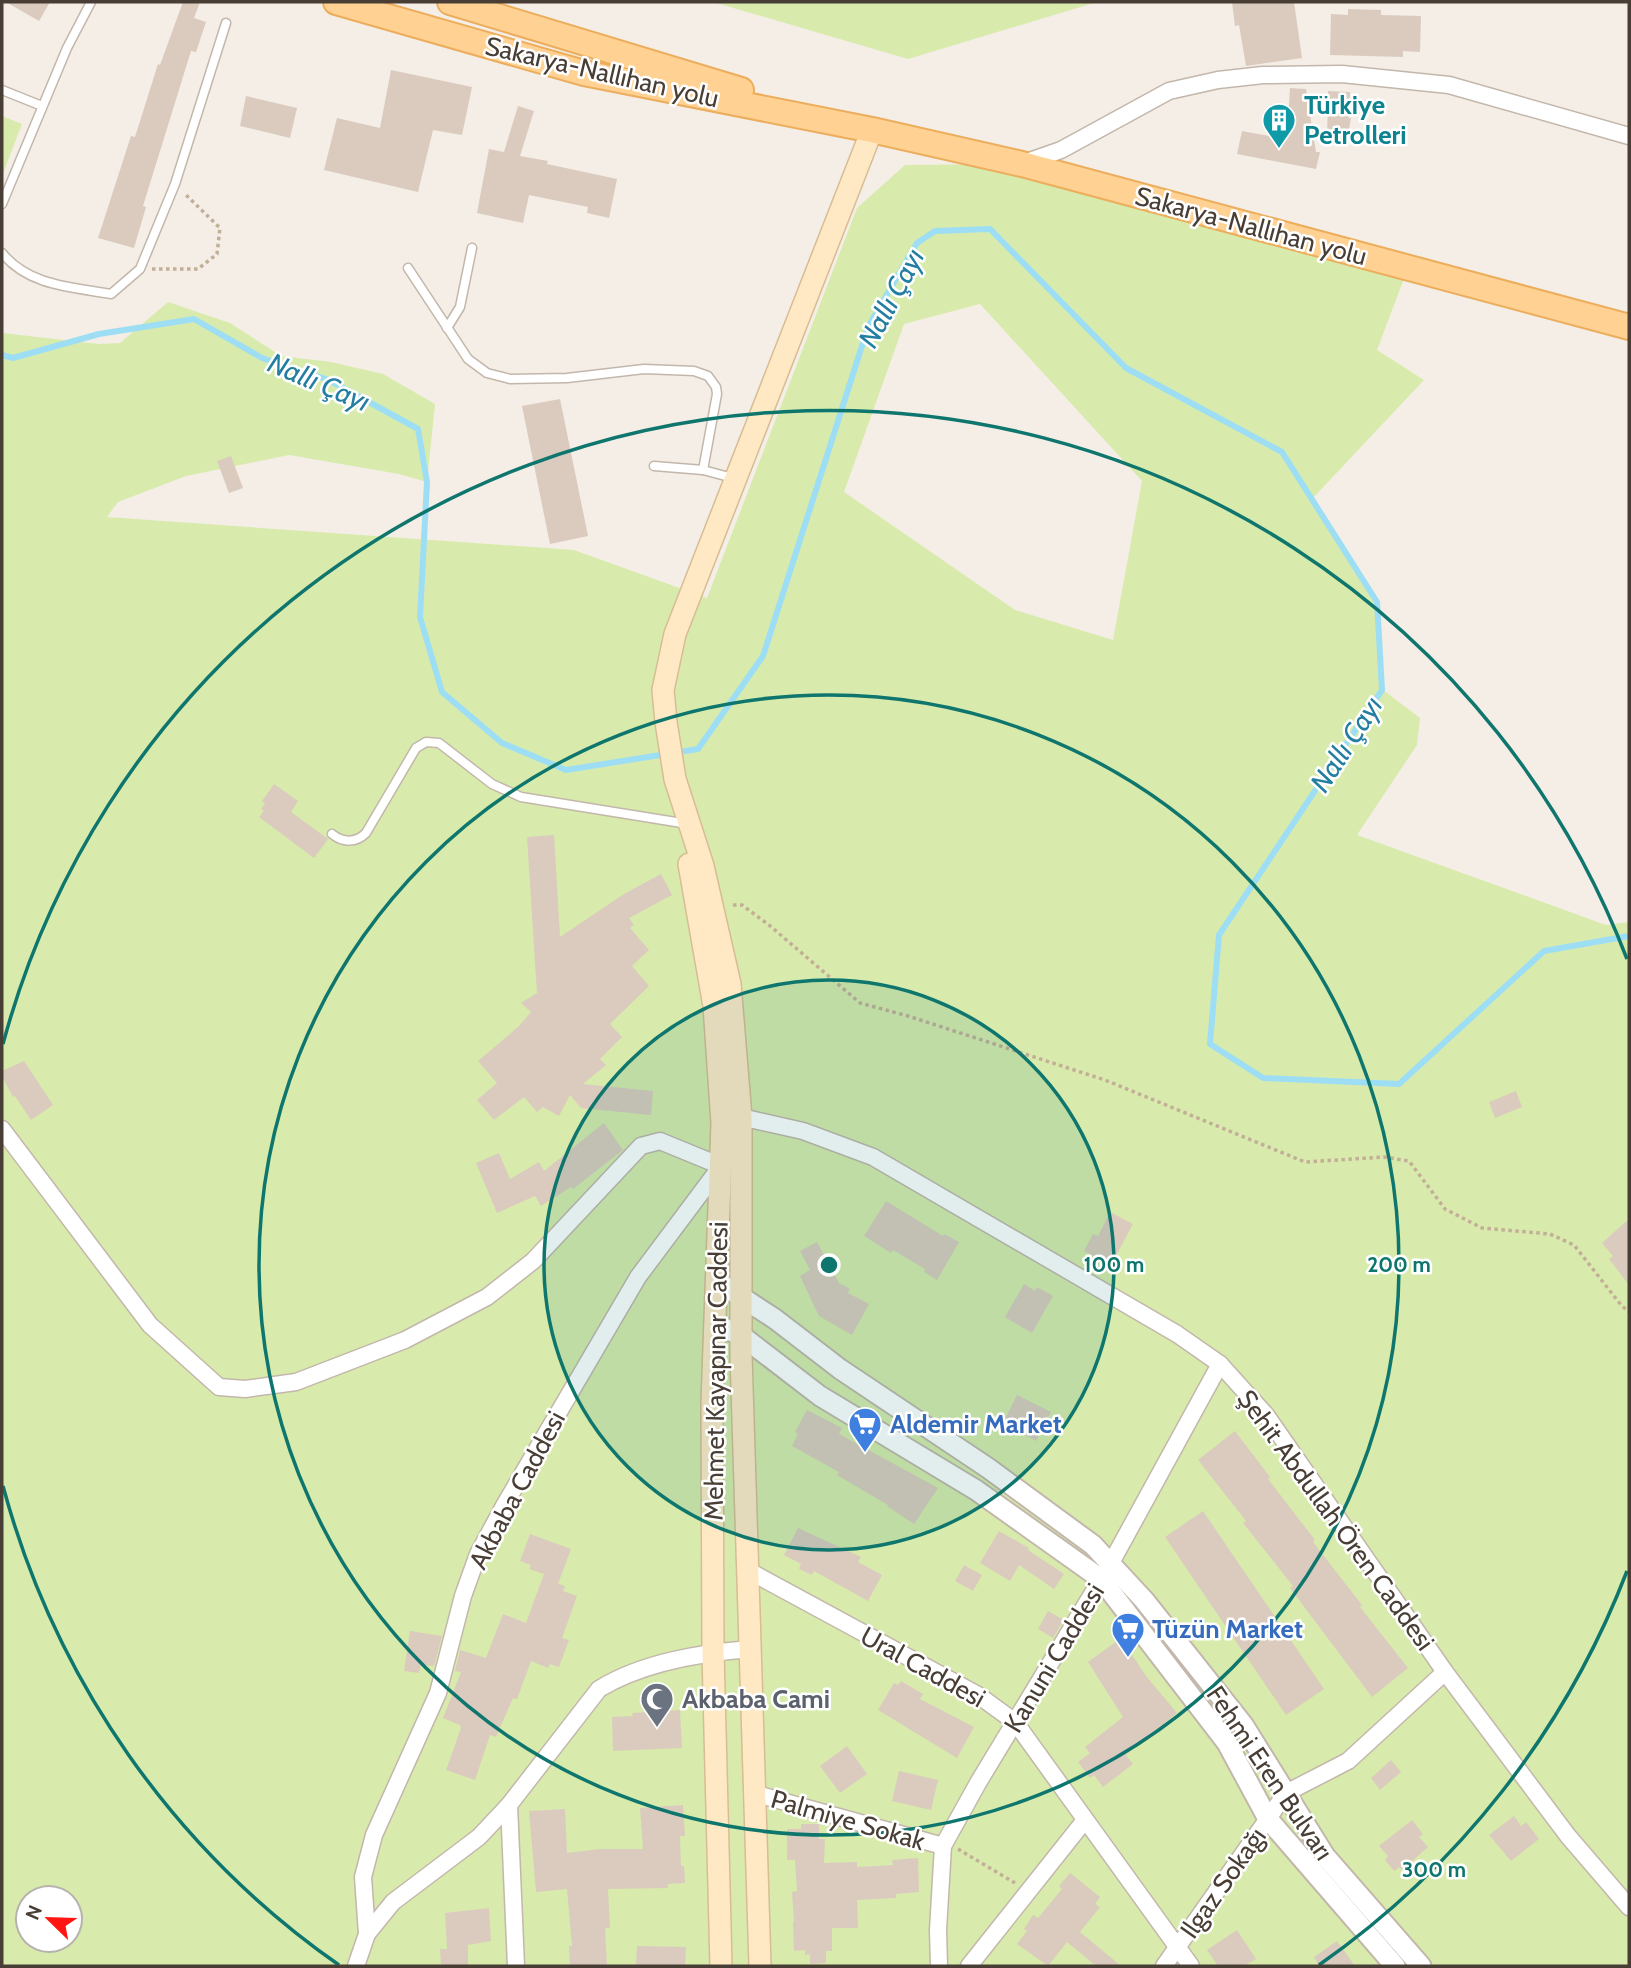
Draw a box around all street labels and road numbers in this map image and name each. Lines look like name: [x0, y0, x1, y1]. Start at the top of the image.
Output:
street label: Sakarya-Nallıhan yolu: [482, 30, 722, 114]
street label: Sakarya-Nallıhan yolu: [1132, 180, 1370, 272]
street label: Mehmet Kayapınar Caddesi: [697, 1221, 735, 1521]
street label: Şehit Abdullah Ören Caddesi: [1231, 1383, 1441, 1657]
street label: Akbaba Caddesi: [462, 1406, 572, 1574]
street label: Kanuni Caddesi: [997, 1578, 1111, 1738]
street label: Ural Caddesi: [855, 1620, 991, 1714]
street label: Fehmi Eren Bulvarı: [1200, 1680, 1340, 1866]
street label: Palmiye Sokak: [767, 1783, 929, 1857]
street label: Ilgaz Sokağı: [1173, 1821, 1273, 1945]

